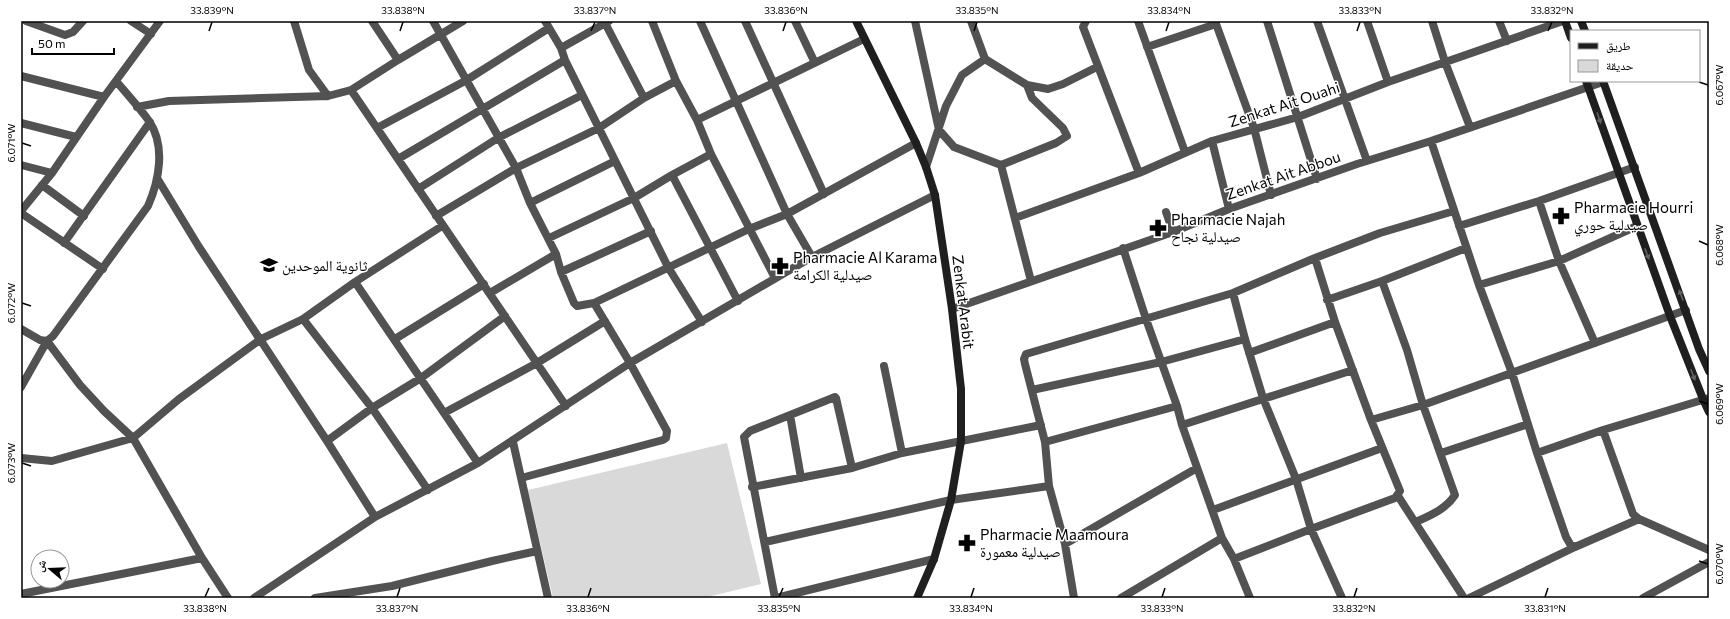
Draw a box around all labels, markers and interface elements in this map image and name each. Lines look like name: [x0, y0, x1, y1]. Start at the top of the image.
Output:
text: 33.839°N: [190, 4, 234, 16]
text: 33.838°N: [381, 4, 425, 16]
text: 33.837°N: [574, 4, 616, 16]
text: 33.836°N: [764, 4, 808, 16]
text: 33.835°N: [955, 4, 999, 16]
text: 33.834°N: [1147, 4, 1191, 16]
text: 33.833°N: [1338, 4, 1382, 16]
text: 33.832°N: [1531, 4, 1574, 16]
scale bar: [32, 30, 114, 56]
legend: [1570, 30, 1700, 82]
text: 50 m: [38, 36, 66, 50]
text: طريق: [1606, 38, 1631, 53]
text: حديقة: [1606, 58, 1634, 73]
text: 6.067°W: [1713, 65, 1725, 105]
street label: Zenkat Ait Ouahi: [1226, 78, 1342, 130]
one-way arrow: [1597, 112, 1603, 124]
text: 6.071°W: [5, 123, 17, 163]
street label: Zenkat Ait Abbou: [1223, 147, 1343, 203]
place label: Pharmacie Hourri صيدلية حوري: [1574, 198, 1693, 237]
pharmacy icon: Pharmacie Hourri صيدلية حوري: [1551, 206, 1571, 226]
place label: Pharmacie Najah صيدلية نجاح: [1171, 210, 1285, 247]
pharmacy icon: Pharmacie Najah صيدلية نجاح: [1148, 218, 1168, 238]
text: 6.068°W: [1713, 224, 1725, 266]
place label: Pharmacie Al Karama صيدلية الكرامة: [793, 248, 937, 284]
one-way arrow: [1645, 248, 1651, 260]
street label: Zenkat Arabit: [949, 254, 979, 350]
school or university icon: ثانوية الموحدين: [259, 255, 279, 275]
place label: ثانوية الموحدين: [282, 256, 367, 276]
pharmacy icon: Pharmacie Al Karama صيدلية الكرامة: [770, 256, 790, 276]
text: 6.072°W: [5, 283, 17, 323]
one-way arrow: [1678, 289, 1684, 301]
one-way arrow: [1691, 370, 1697, 382]
text: 6.069°W: [1713, 383, 1725, 425]
text: 6.073°W: [5, 443, 17, 483]
place label: Pharmacie Maamoura صيدلية معمورة: [980, 525, 1129, 561]
pharmacy icon: Pharmacie Maamoura صيدلية معمورة: [957, 533, 977, 553]
text: 6.070°W: [1713, 543, 1725, 585]
north arrow: [30, 549, 70, 589]
text: ش: [32, 558, 50, 574]
text: 33.838°N: [183, 602, 227, 614]
text: 33.837°N: [376, 602, 418, 614]
text: 33.836°N: [566, 602, 610, 614]
text: 33.835°N: [757, 602, 801, 614]
text: 33.834°N: [949, 602, 993, 614]
text: 33.833°N: [1140, 602, 1184, 614]
text: 33.832°N: [1333, 602, 1376, 614]
text: 33.831°N: [1524, 602, 1566, 614]

